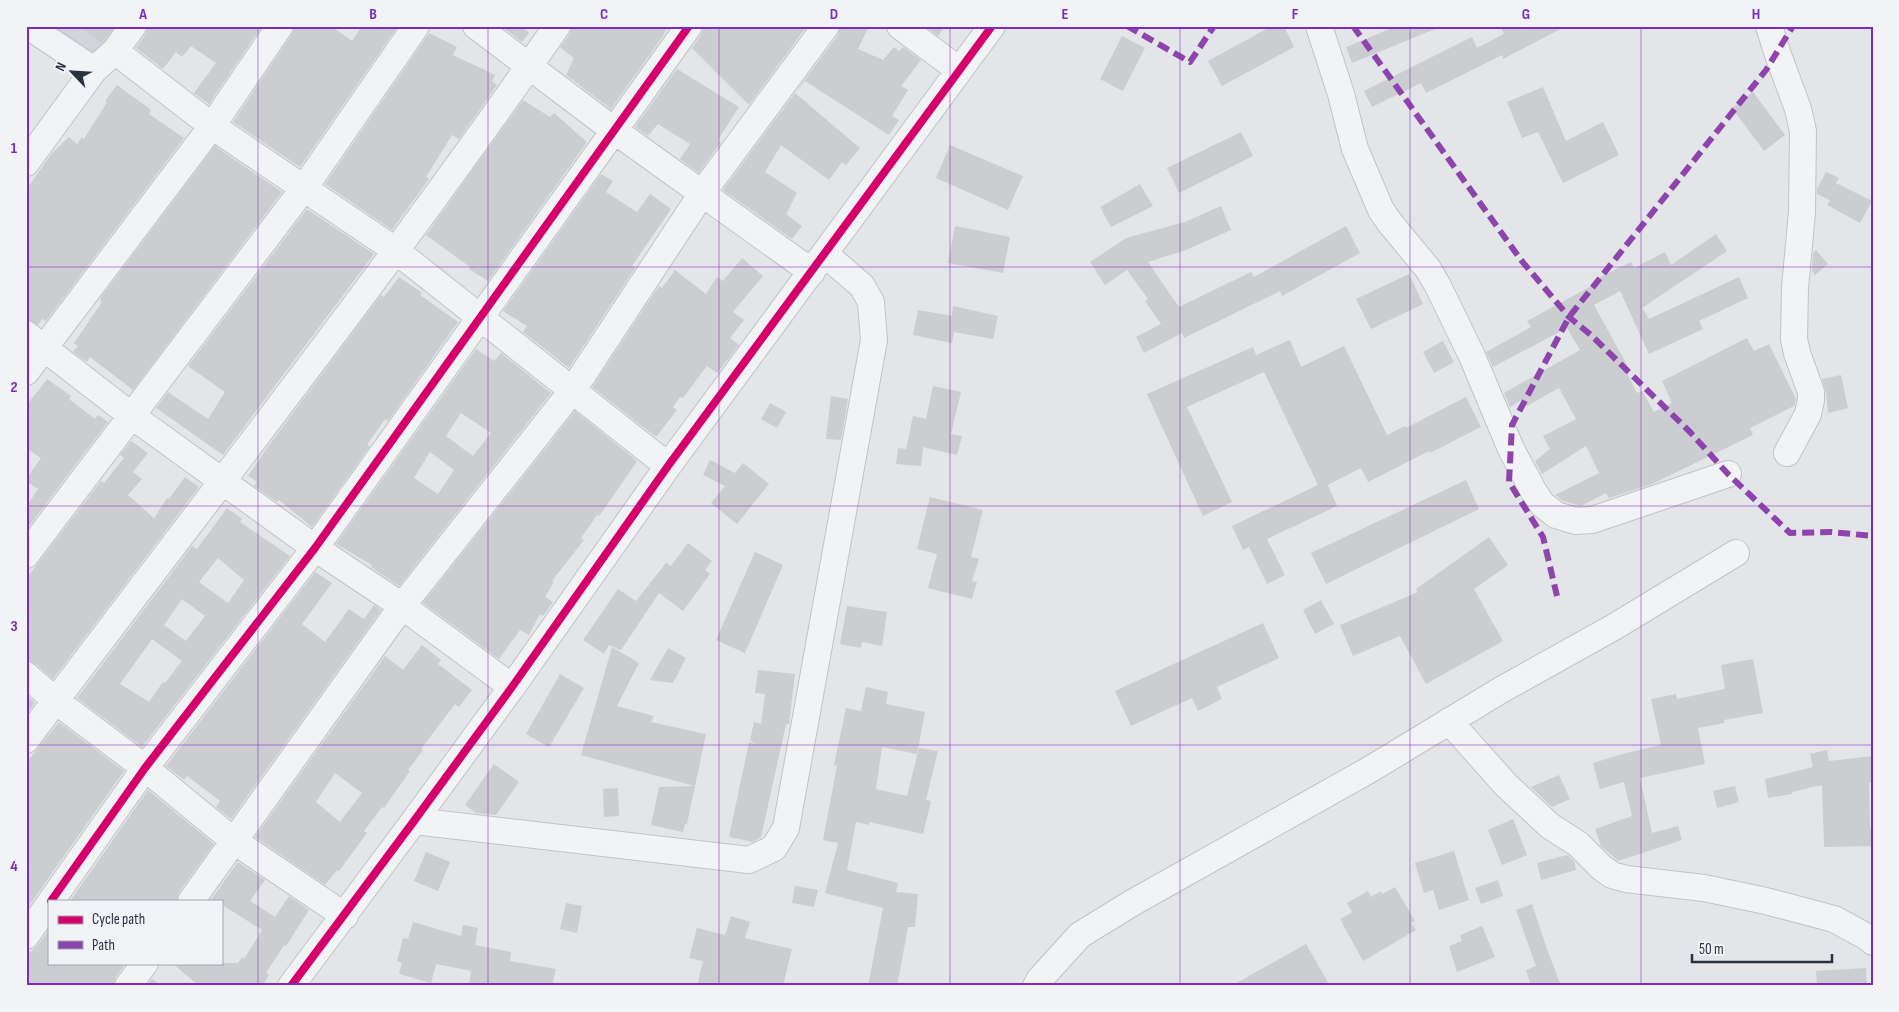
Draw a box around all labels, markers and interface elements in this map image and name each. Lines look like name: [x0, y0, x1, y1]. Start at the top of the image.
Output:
text: A: [138, 5, 147, 24]
text: B: [369, 5, 377, 24]
text: C: [600, 5, 608, 24]
text: D: [830, 5, 838, 24]
text: E: [1062, 5, 1069, 24]
text: F: [1292, 5, 1299, 24]
text: G: [1522, 5, 1530, 24]
text: H: [1752, 5, 1760, 24]
north arrow: [48, 48, 98, 98]
text: N: [51, 60, 70, 74]
text: 1: [11, 139, 18, 158]
text: 2: [10, 378, 18, 397]
text: 3: [10, 617, 18, 636]
text: 4: [10, 857, 18, 876]
legend: [48, 900, 222, 964]
text: Cycle path: [92, 910, 145, 929]
scale bar: [1692, 932, 1832, 964]
text: Path: [92, 936, 115, 955]
text: 50 m: [1699, 940, 1724, 959]

